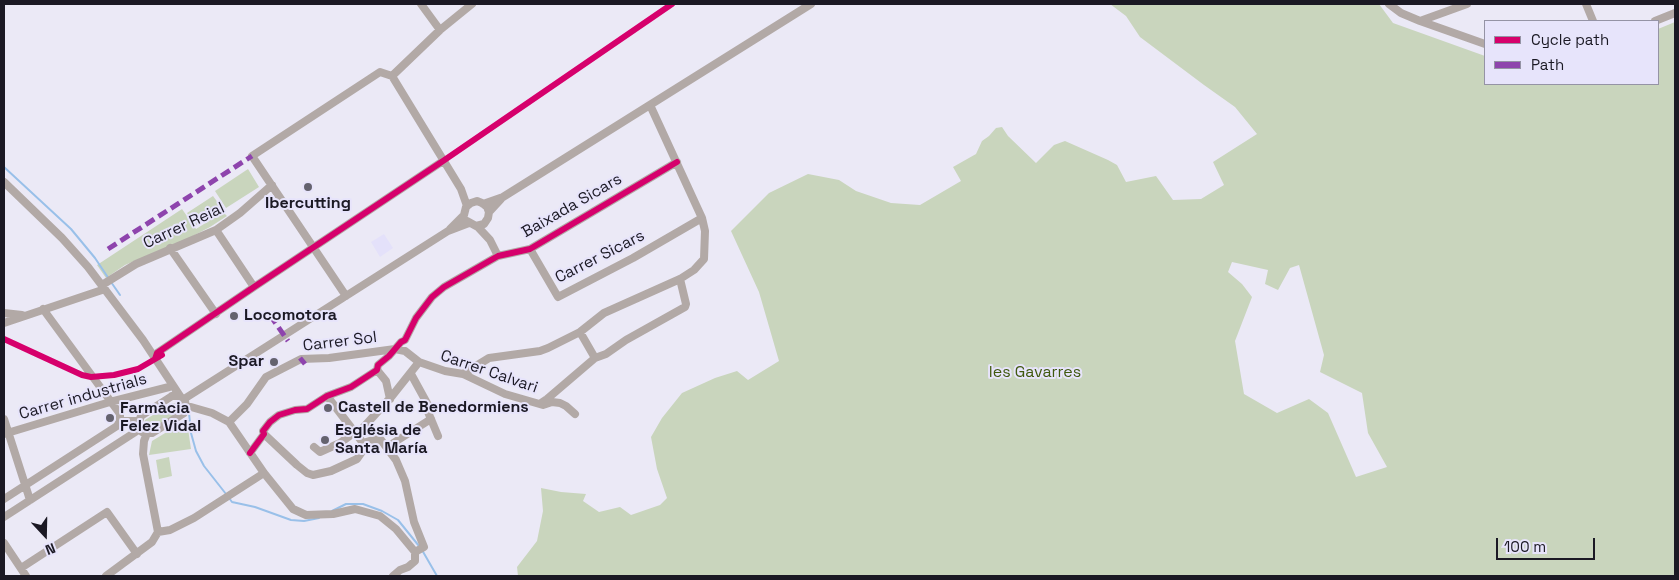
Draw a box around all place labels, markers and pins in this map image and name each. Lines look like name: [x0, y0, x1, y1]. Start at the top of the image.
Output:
marker: Ibercutting: [302, 181, 314, 193]
place label: Ibercutting: [265, 194, 351, 214]
place label: Locomotora: [244, 306, 337, 326]
marker: Locomotora: [228, 310, 240, 322]
place label: Spar: [229, 352, 264, 372]
marker: Spar: [268, 356, 280, 368]
place label: Castell de Benedormiens: [338, 398, 529, 418]
place label: Farmàcia Felez Vidal: [120, 399, 201, 437]
marker: Castell de Benedormiens: [322, 402, 334, 414]
marker: Farmàcia Felez Vidal: [104, 412, 116, 424]
place label: Església de Santa María: [335, 421, 427, 459]
marker: Església de Santa María: [319, 434, 331, 446]

